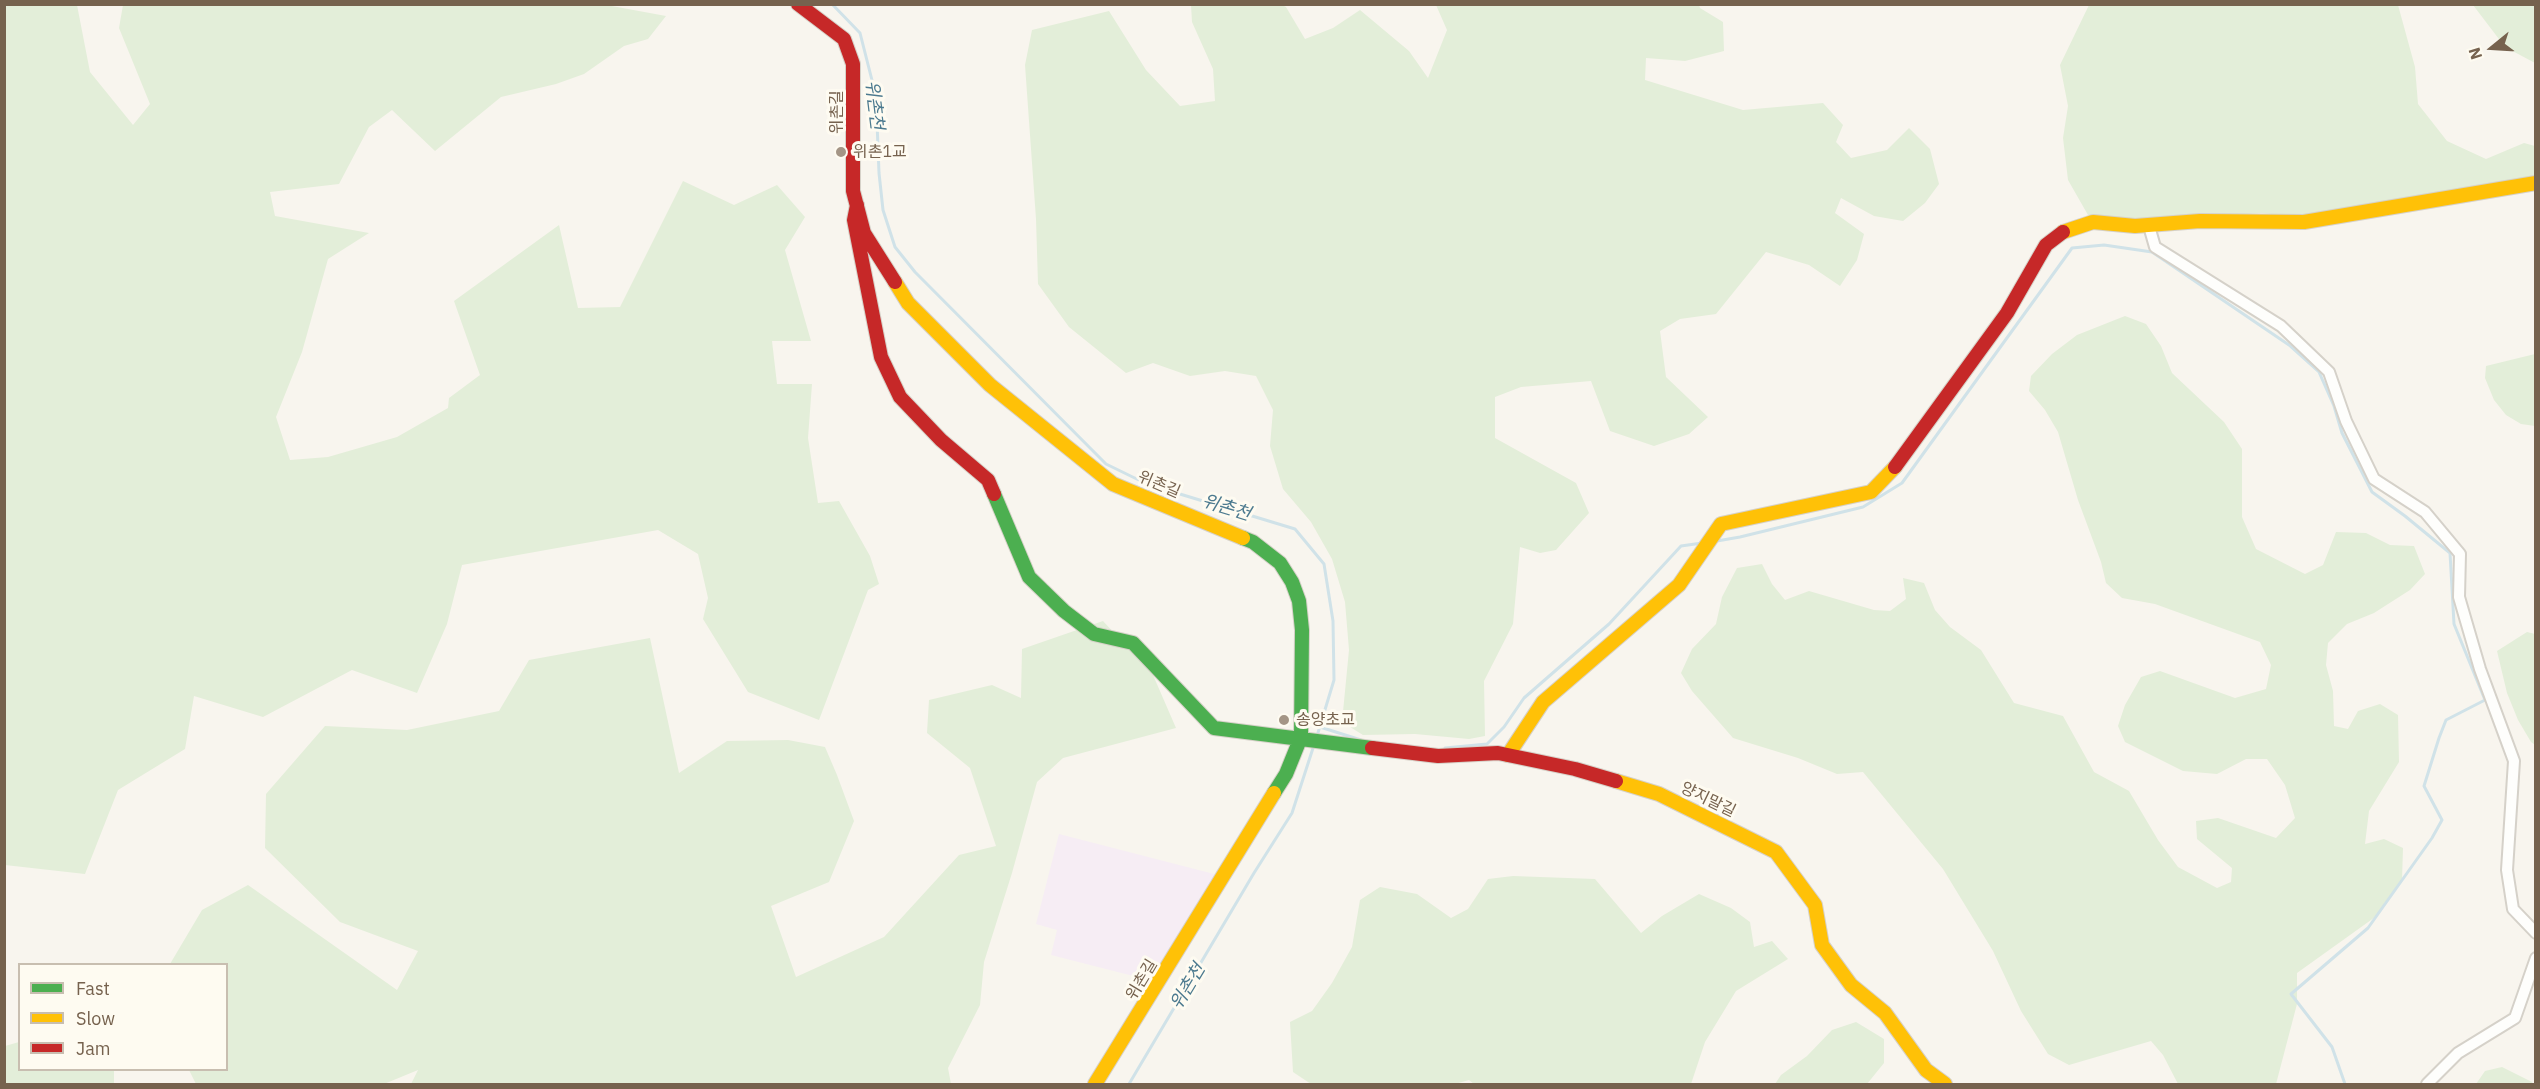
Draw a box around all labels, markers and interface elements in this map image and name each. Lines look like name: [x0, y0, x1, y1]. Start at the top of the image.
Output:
north arrow: [2462, 18, 2522, 78]
text: N: [2464, 45, 2486, 62]
water label: 위촌천: [860, 79, 888, 131]
street label: 위촌길: [827, 90, 847, 134]
place label: 위촌1교: [853, 142, 907, 162]
marker: 위촌1교: [834, 145, 848, 159]
street label: 위촌길: [1135, 468, 1183, 502]
water label: 위촌천: [1199, 490, 1253, 526]
place label: 송양초교: [1296, 710, 1355, 730]
marker: 송양초교: [1277, 713, 1291, 727]
street label: 양지말길: [1677, 778, 1739, 822]
street label: 위촌길: [1122, 956, 1162, 1004]
water label: 위촌천: [1166, 960, 1210, 1014]
legend: [18, 963, 228, 1071]
text: Fast: [76, 977, 110, 1000]
text: Slow: [76, 1007, 115, 1030]
text: Jam: [76, 1037, 111, 1060]

